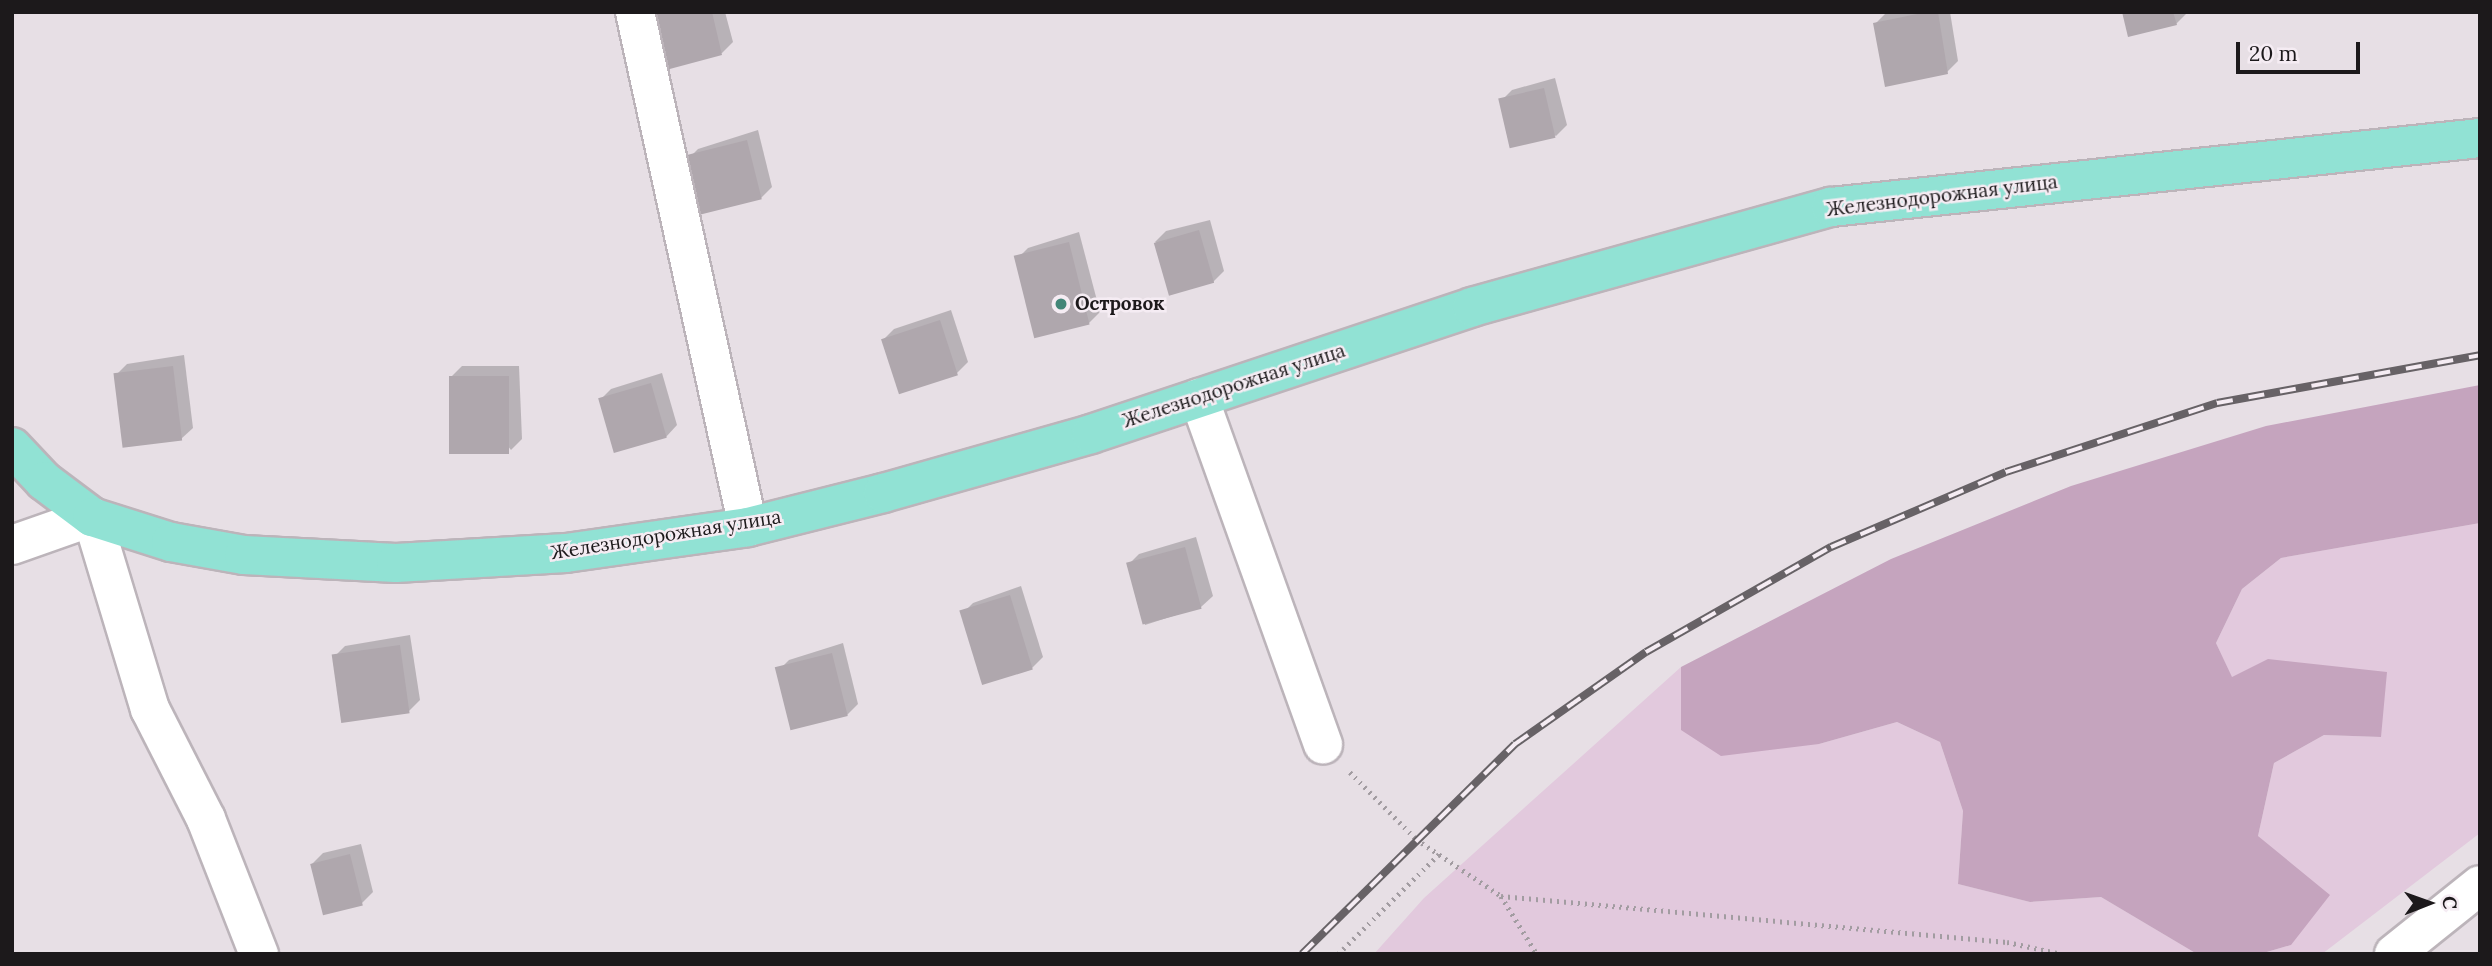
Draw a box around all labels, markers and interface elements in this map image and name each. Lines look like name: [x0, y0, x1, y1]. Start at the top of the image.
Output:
scale bar: [2240, 28, 2364, 72]
text: 20 m: [2249, 40, 2298, 67]
street label: Железнодорожная улица: [1825, 171, 2059, 221]
place label: Островок: [1075, 293, 1165, 315]
marker: Островок: [1053, 296, 1069, 312]
street label: Железнодорожная улица: [1120, 339, 1348, 433]
street label: Железнодорожная улица: [549, 506, 783, 564]
north arrow: [2394, 868, 2464, 938]
text: С: [2438, 896, 2462, 909]

